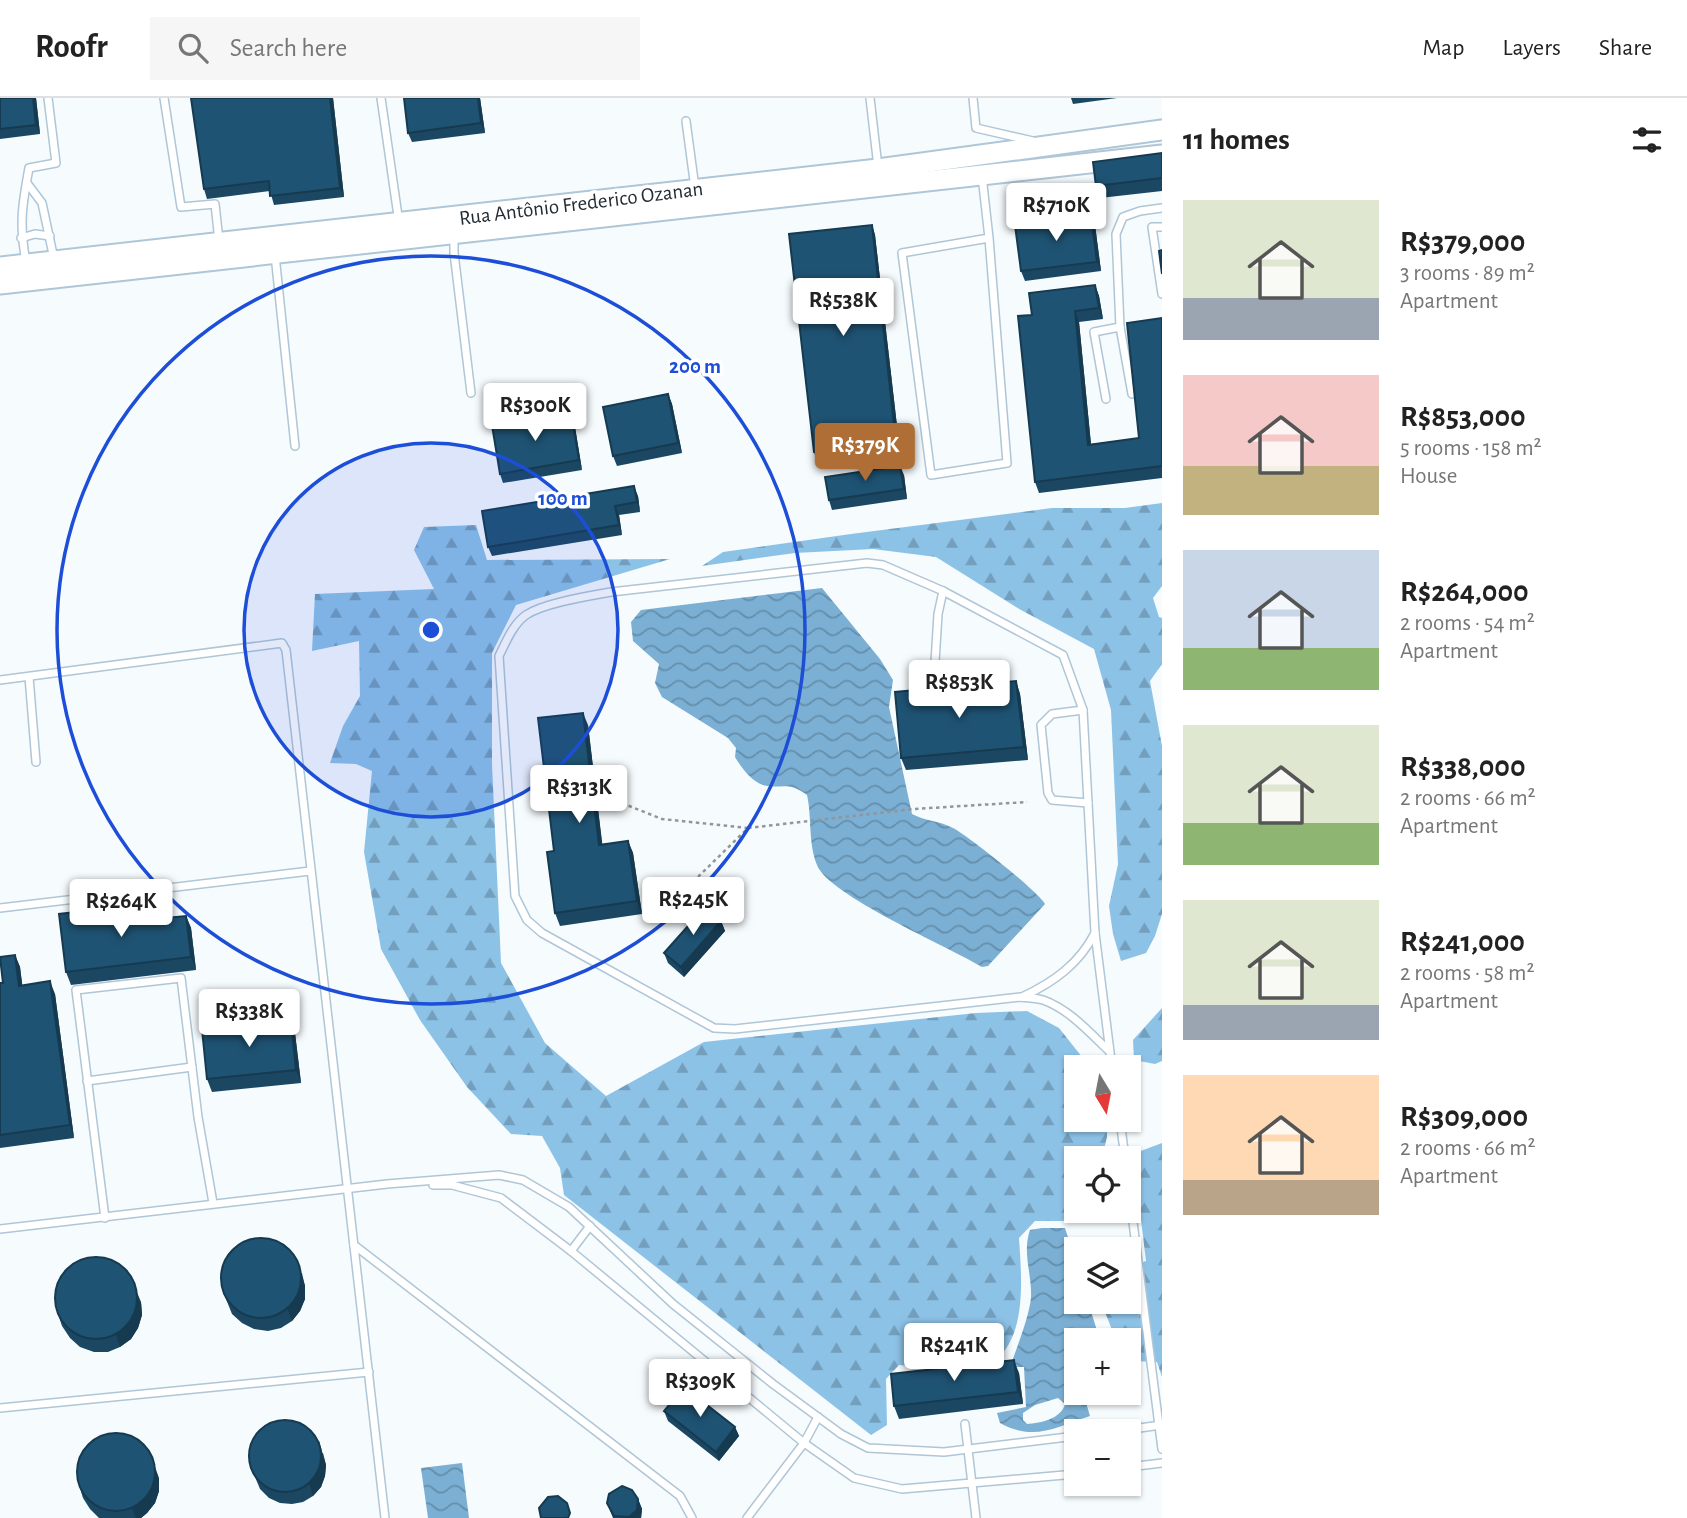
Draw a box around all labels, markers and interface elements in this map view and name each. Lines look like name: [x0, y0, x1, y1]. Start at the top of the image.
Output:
search box: [150, 17, 640, 80]
icon: search: [174, 29, 212, 67]
text: Roofr: [35, 31, 108, 64]
text: Search here: [230, 35, 347, 61]
text: Map: [1422, 36, 1464, 60]
text: Layers: [1502, 36, 1561, 60]
text: Share: [1599, 36, 1652, 60]
icon: filters: [1628, 121, 1666, 159]
text: 11 homes: [1183, 125, 1290, 155]
street label: Rua Antônio Frederico Ozanan: [458, 178, 704, 229]
pin: R$710K: [999, 184, 1113, 243]
text: R$710K: [1022, 194, 1090, 217]
text: R$379,000: [1400, 227, 1525, 257]
icon: home: [1239, 228, 1323, 312]
text: 3 rooms · 89 m²: [1400, 262, 1535, 285]
pin: R$538K: [786, 278, 900, 338]
text: R$538K: [809, 289, 877, 312]
text: Apartment: [1400, 290, 1498, 313]
text: 200 m: [669, 356, 721, 377]
pin: R$300K: [478, 384, 592, 443]
text: R$300K: [499, 394, 571, 417]
text: R$853,000: [1400, 402, 1526, 432]
icon: home: [1239, 403, 1323, 487]
pin: R$379K: [808, 424, 922, 483]
text: R$379K: [831, 434, 899, 457]
text: 5 rooms · 158 m²: [1400, 437, 1542, 460]
text: House: [1400, 465, 1457, 488]
text: 100 m: [538, 488, 588, 509]
text: R$264,000: [1400, 577, 1529, 607]
icon: home: [1239, 578, 1323, 662]
text: 2 rooms · 54 m²: [1400, 612, 1535, 635]
centre of rings: [419, 618, 443, 642]
text: Apartment: [1400, 640, 1498, 663]
pin: R$853K: [902, 660, 1016, 720]
text: R$853K: [925, 671, 993, 694]
text: R$338,000: [1400, 752, 1526, 782]
icon: home: [1239, 753, 1323, 837]
pin: R$313K: [522, 766, 636, 825]
text: R$313K: [546, 776, 612, 799]
text: 2 rooms · 66 m²: [1400, 787, 1536, 810]
text: Apartment: [1400, 815, 1498, 838]
pin: R$245K: [636, 878, 750, 937]
pin: R$264K: [64, 880, 178, 939]
text: R$245K: [658, 888, 728, 911]
text: R$264K: [86, 890, 156, 913]
text: R$241,000: [1400, 927, 1525, 957]
icon: home: [1239, 928, 1323, 1012]
text: 2 rooms · 58 m²: [1400, 962, 1535, 985]
pin: R$338K: [192, 990, 306, 1049]
text: Apartment: [1400, 990, 1498, 1013]
text: R$338K: [215, 1000, 283, 1023]
north arrow: [1064, 1055, 1141, 1132]
map controls: [1064, 1055, 1141, 1496]
text: R$309,000: [1400, 1102, 1528, 1132]
icon: home: [1239, 1103, 1323, 1187]
text: 2 rooms · 66 m²: [1400, 1137, 1536, 1160]
button: locate: [1064, 1146, 1141, 1223]
text: Apartment: [1400, 1165, 1498, 1188]
button: layers: [1064, 1237, 1141, 1314]
pin: R$241K: [897, 1324, 1011, 1383]
button: +: [1064, 1328, 1141, 1405]
text: R$241K: [920, 1334, 988, 1357]
pin: R$309K: [643, 1360, 757, 1419]
text: R$309K: [665, 1370, 735, 1393]
button: −: [1064, 1419, 1141, 1496]

